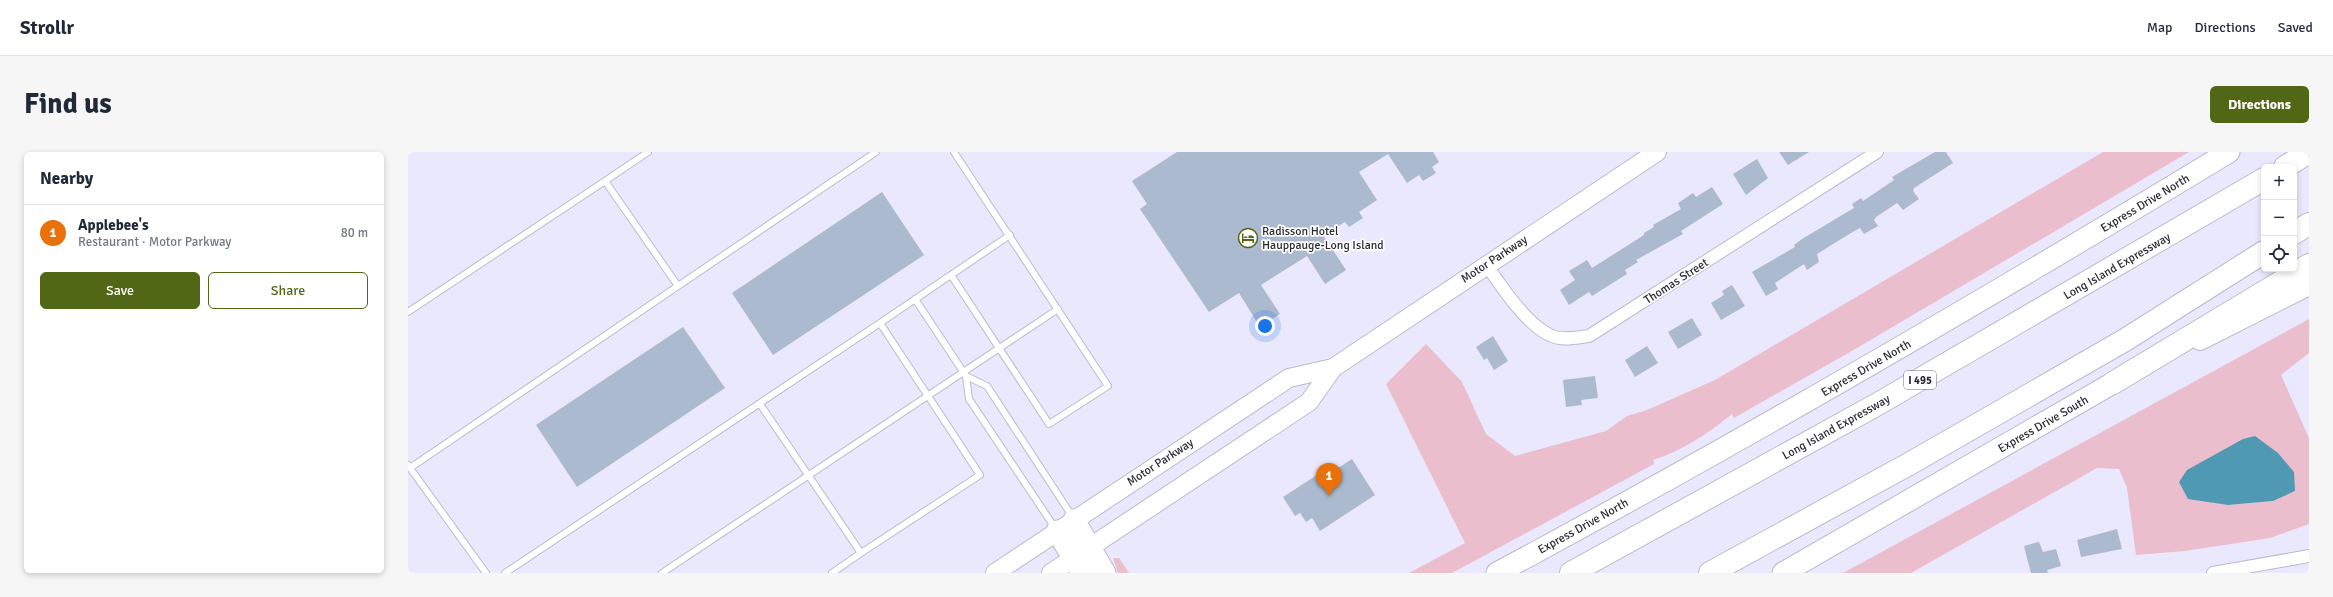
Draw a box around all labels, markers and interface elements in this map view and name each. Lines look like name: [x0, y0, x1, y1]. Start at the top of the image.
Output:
text: Strollr: [20, 16, 74, 40]
text: Map: [2147, 19, 2173, 36]
text: Directions: [2195, 19, 2256, 36]
text: Saved: [2278, 19, 2313, 36]
button: Directions: [2210, 86, 2309, 123]
text: Find us: [24, 87, 112, 121]
map controls: [2261, 164, 2297, 272]
button: +: [2261, 164, 2297, 200]
text: Nearby: [40, 168, 93, 189]
street label: Express Drive North: [2098, 171, 2193, 236]
button: −: [2261, 200, 2297, 236]
text: Applebee's: [78, 216, 149, 234]
place label: Radisson Hotel Hauppauge-Long Island: [1262, 224, 1384, 253]
text: 1: [49, 225, 57, 241]
text: 80 m: [341, 225, 368, 241]
hotel icon: Radisson Hotel Hauppauge-Long Island: [1237, 227, 1259, 249]
street label: Long Island Expressway: [2061, 229, 2174, 303]
street label: Motor Parkway: [1458, 232, 1531, 287]
text: Restaurant · Motor Parkway: [78, 234, 231, 250]
button: locate: [2261, 236, 2297, 272]
street label: Thomas Street: [1641, 255, 1711, 308]
button: Save: [40, 272, 200, 309]
button: Share: [208, 272, 368, 309]
your location: [1255, 316, 1275, 336]
street label: Express Drive North: [1819, 337, 1914, 400]
road number: I 495: [1904, 371, 1936, 389]
street label: Long Island Expressway: [1780, 391, 1893, 463]
street label: Express Drive South: [1995, 393, 2091, 456]
street label: Motor Parkway: [1124, 435, 1197, 490]
pin: 1: [1316, 463, 1342, 496]
street label: Express Drive North: [1535, 495, 1631, 558]

